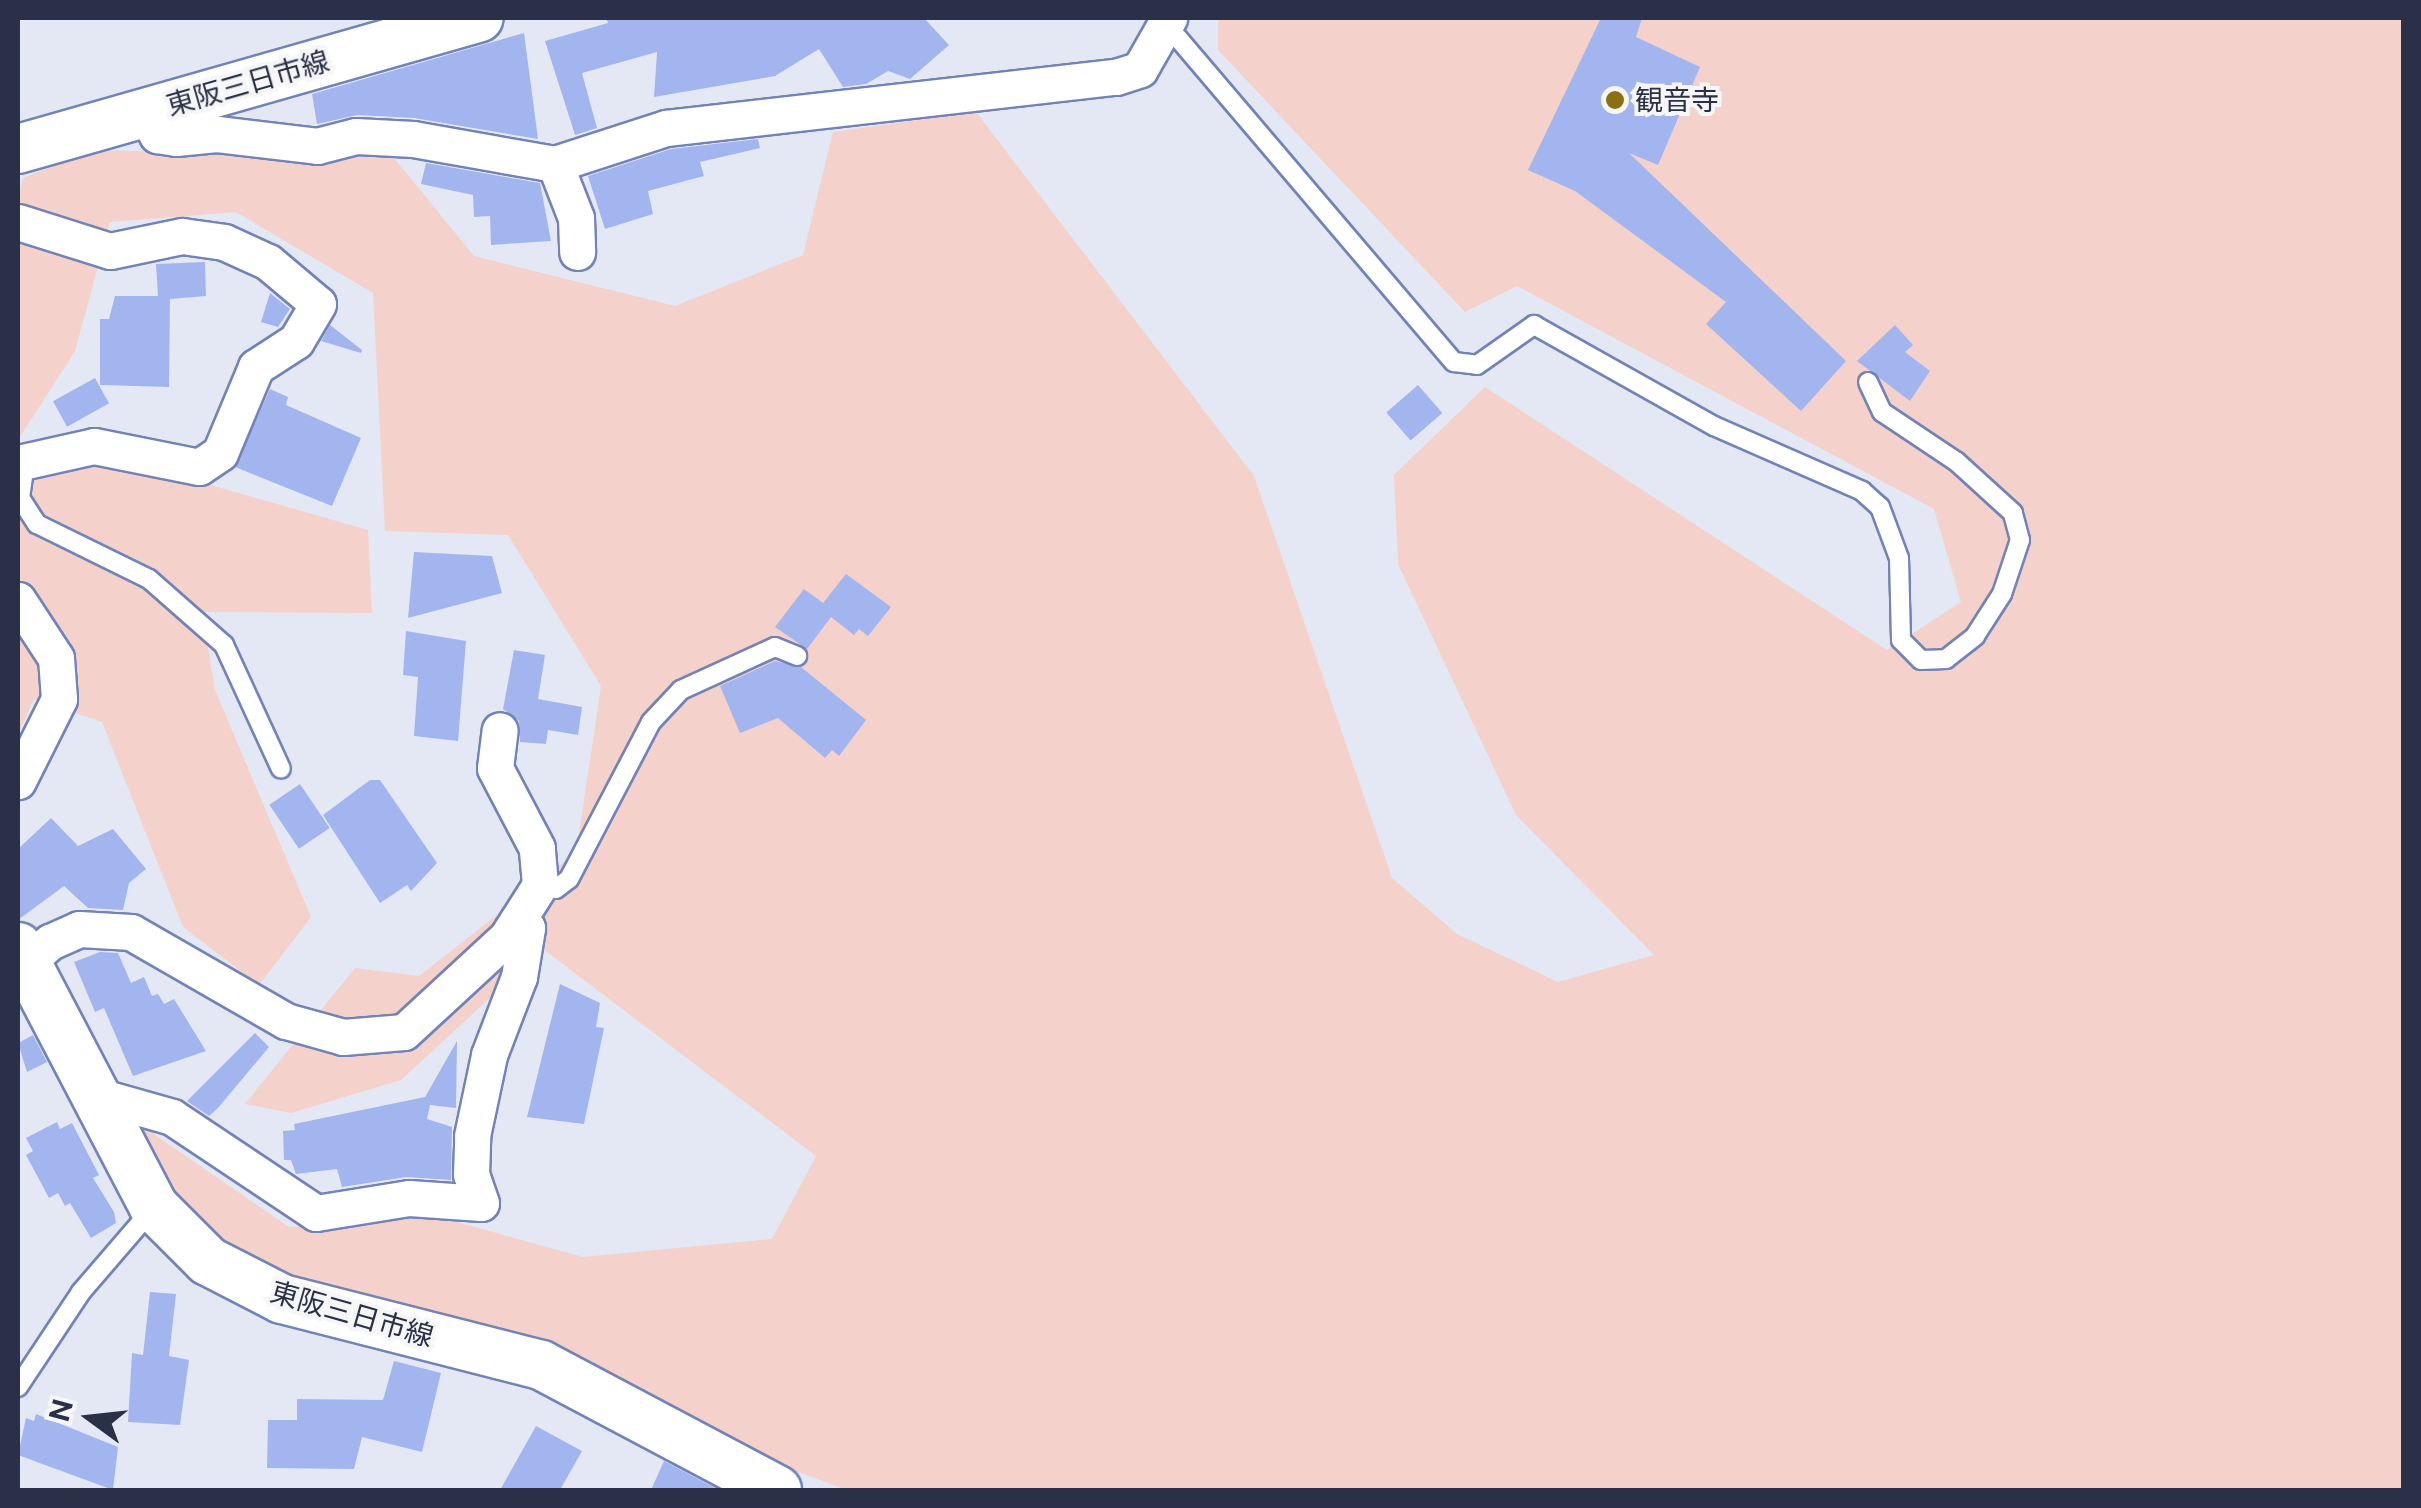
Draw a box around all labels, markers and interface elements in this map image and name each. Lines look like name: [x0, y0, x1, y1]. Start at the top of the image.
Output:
street label: 東阪三日市線: [163, 44, 333, 122]
place label: 観音寺: [1635, 83, 1719, 117]
marker: 観音寺: [1604, 89, 1626, 111]
street label: 東阪三日市線: [267, 1275, 437, 1353]
north arrow: [40, 1368, 140, 1468]
text: N: [42, 1395, 79, 1425]

